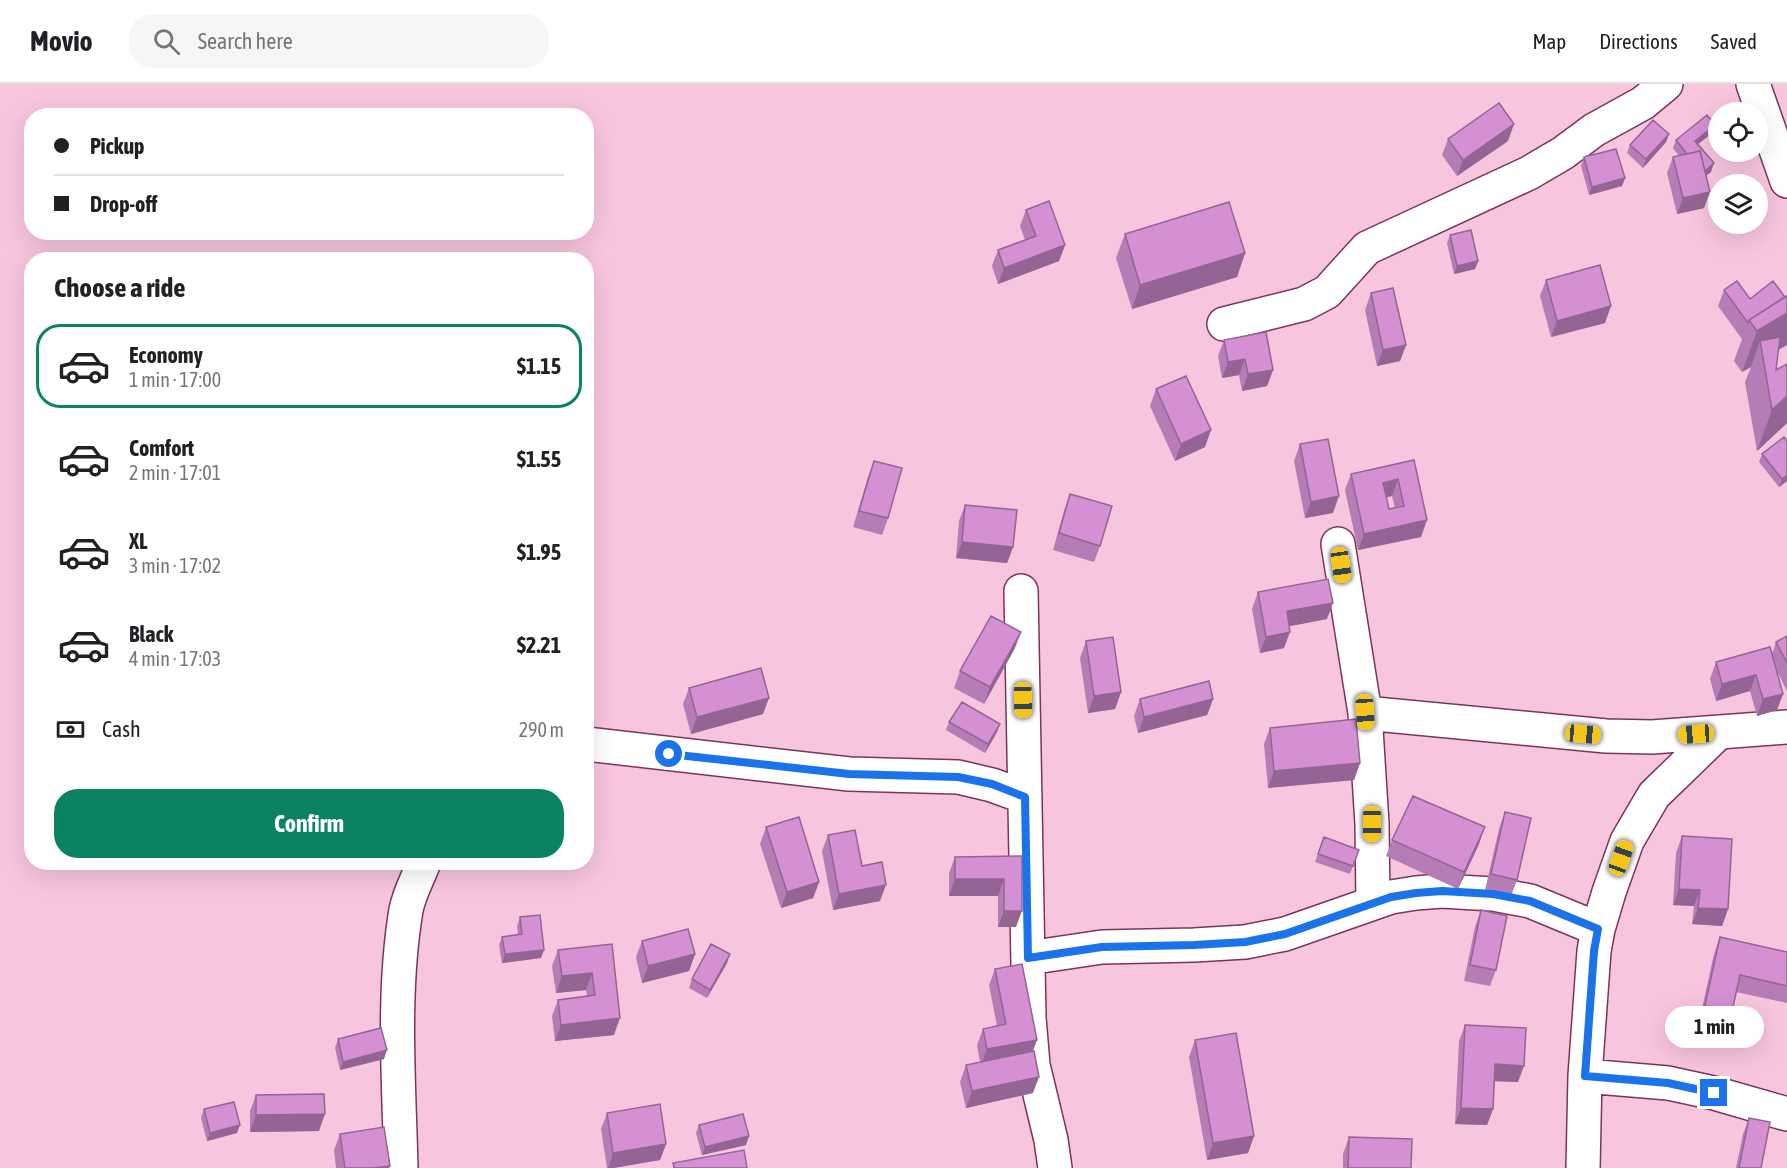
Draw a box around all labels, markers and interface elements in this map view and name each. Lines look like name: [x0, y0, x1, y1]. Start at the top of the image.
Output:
search box: [129, 14, 549, 68]
text: Movio: [30, 25, 93, 57]
icon: search: [150, 25, 183, 58]
text: Search here: [198, 28, 293, 54]
text: Map: [1532, 29, 1566, 53]
text: Directions: [1599, 29, 1678, 53]
text: Saved: [1711, 29, 1757, 53]
map controls: [1708, 102, 1768, 234]
button: locate: [1708, 102, 1768, 162]
text: Pickup: [90, 133, 145, 159]
button: layers: [1708, 174, 1768, 234]
text: Drop-off: [90, 191, 157, 217]
text: Choose a ride: [54, 272, 186, 303]
icon: car: [57, 339, 111, 393]
text: Economy: [129, 342, 203, 368]
text: $1.15: [517, 353, 561, 379]
text: 1 min · 17:00: [129, 368, 221, 391]
icon: car: [57, 432, 111, 486]
text: Comfort: [129, 435, 194, 461]
text: $1.55: [517, 446, 561, 472]
text: 2 min · 17:01: [129, 461, 221, 484]
icon: car: [57, 525, 111, 579]
text: XL: [129, 528, 147, 554]
text: $1.95: [517, 539, 561, 565]
car: [1330, 546, 1352, 584]
text: 3 min · 17:02: [129, 554, 221, 577]
icon: car: [57, 618, 111, 672]
text: Black: [129, 621, 173, 647]
text: $2.21: [517, 632, 561, 658]
text: 4 min · 17:03: [129, 647, 221, 670]
car: [1014, 682, 1032, 718]
car: [1355, 693, 1375, 731]
icon: cash: [54, 713, 87, 746]
text: Cash: [102, 716, 141, 742]
text: 290 m: [519, 718, 564, 741]
car: [1564, 723, 1602, 745]
car: [1677, 724, 1715, 744]
route start: [655, 740, 682, 767]
button: Confirm: [54, 789, 564, 858]
car: [1363, 806, 1381, 842]
car: [1606, 838, 1636, 878]
callout: 1 min: [1664, 1006, 1764, 1048]
text: 1 min: [1694, 1015, 1735, 1038]
route end: [1700, 1079, 1727, 1106]

